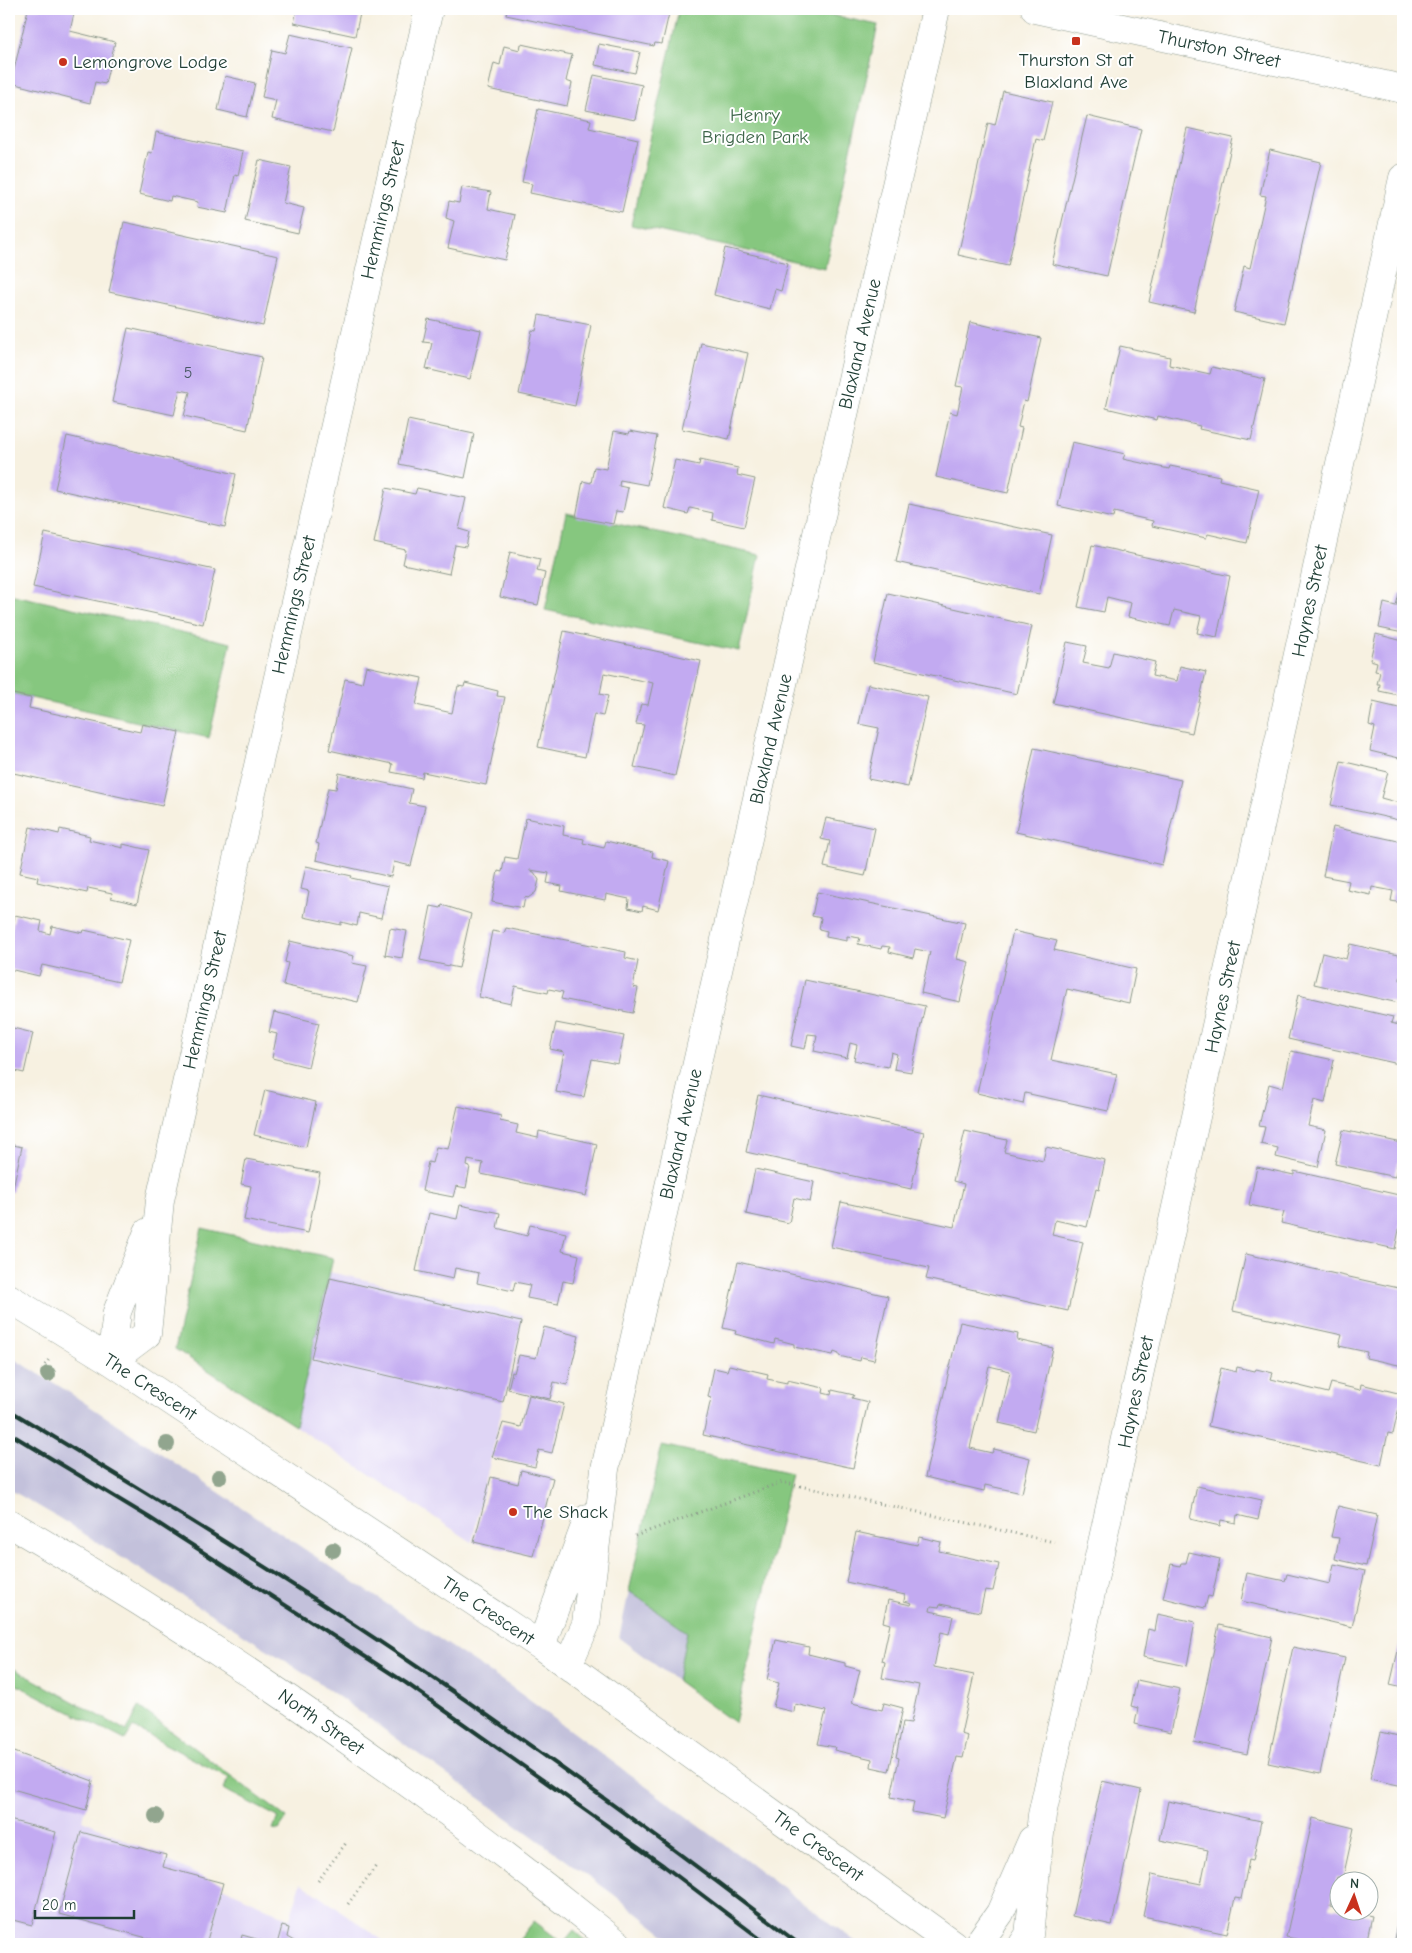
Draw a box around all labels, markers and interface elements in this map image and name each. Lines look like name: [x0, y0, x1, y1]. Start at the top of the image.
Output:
street label: Thurston Street: [1156, 25, 1283, 73]
marker: Thurston St at Blaxland Ave: [1070, 35, 1082, 47]
place label: Thurston St at Blaxland Ave: [1019, 49, 1134, 93]
place label: Lemongrove Lodge: [73, 51, 227, 73]
marker: Lemongrove Lodge: [57, 56, 69, 68]
park label: Henry Brigden Park: [702, 104, 809, 148]
street label: Hemmings Street: [356, 138, 410, 281]
street label: Blaxland Avenue: [834, 276, 886, 412]
house number: 5: [184, 364, 192, 382]
street label: Hemmings Street: [267, 533, 321, 676]
street label: Haynes Street: [1287, 542, 1333, 659]
street label: Blaxland Avenue: [745, 671, 797, 807]
street label: Hemmings Street: [178, 928, 232, 1071]
street label: Haynes Street: [1200, 938, 1246, 1055]
street label: Blaxland Avenue: [655, 1066, 707, 1202]
street label: Haynes Street: [1113, 1333, 1159, 1450]
street label: The Crescent: [99, 1349, 201, 1426]
place label: The Shack: [523, 1501, 609, 1523]
marker: The Shack: [507, 1506, 519, 1518]
street label: The Crescent: [438, 1572, 539, 1650]
street label: North Street: [274, 1684, 369, 1760]
street label: The Crescent: [768, 1806, 868, 1887]
north arrow: [1330, 1870, 1380, 1920]
text: N: [1350, 1875, 1360, 1892]
scale bar: [35, 1888, 134, 1920]
text: 20 m: [42, 1896, 76, 1914]

